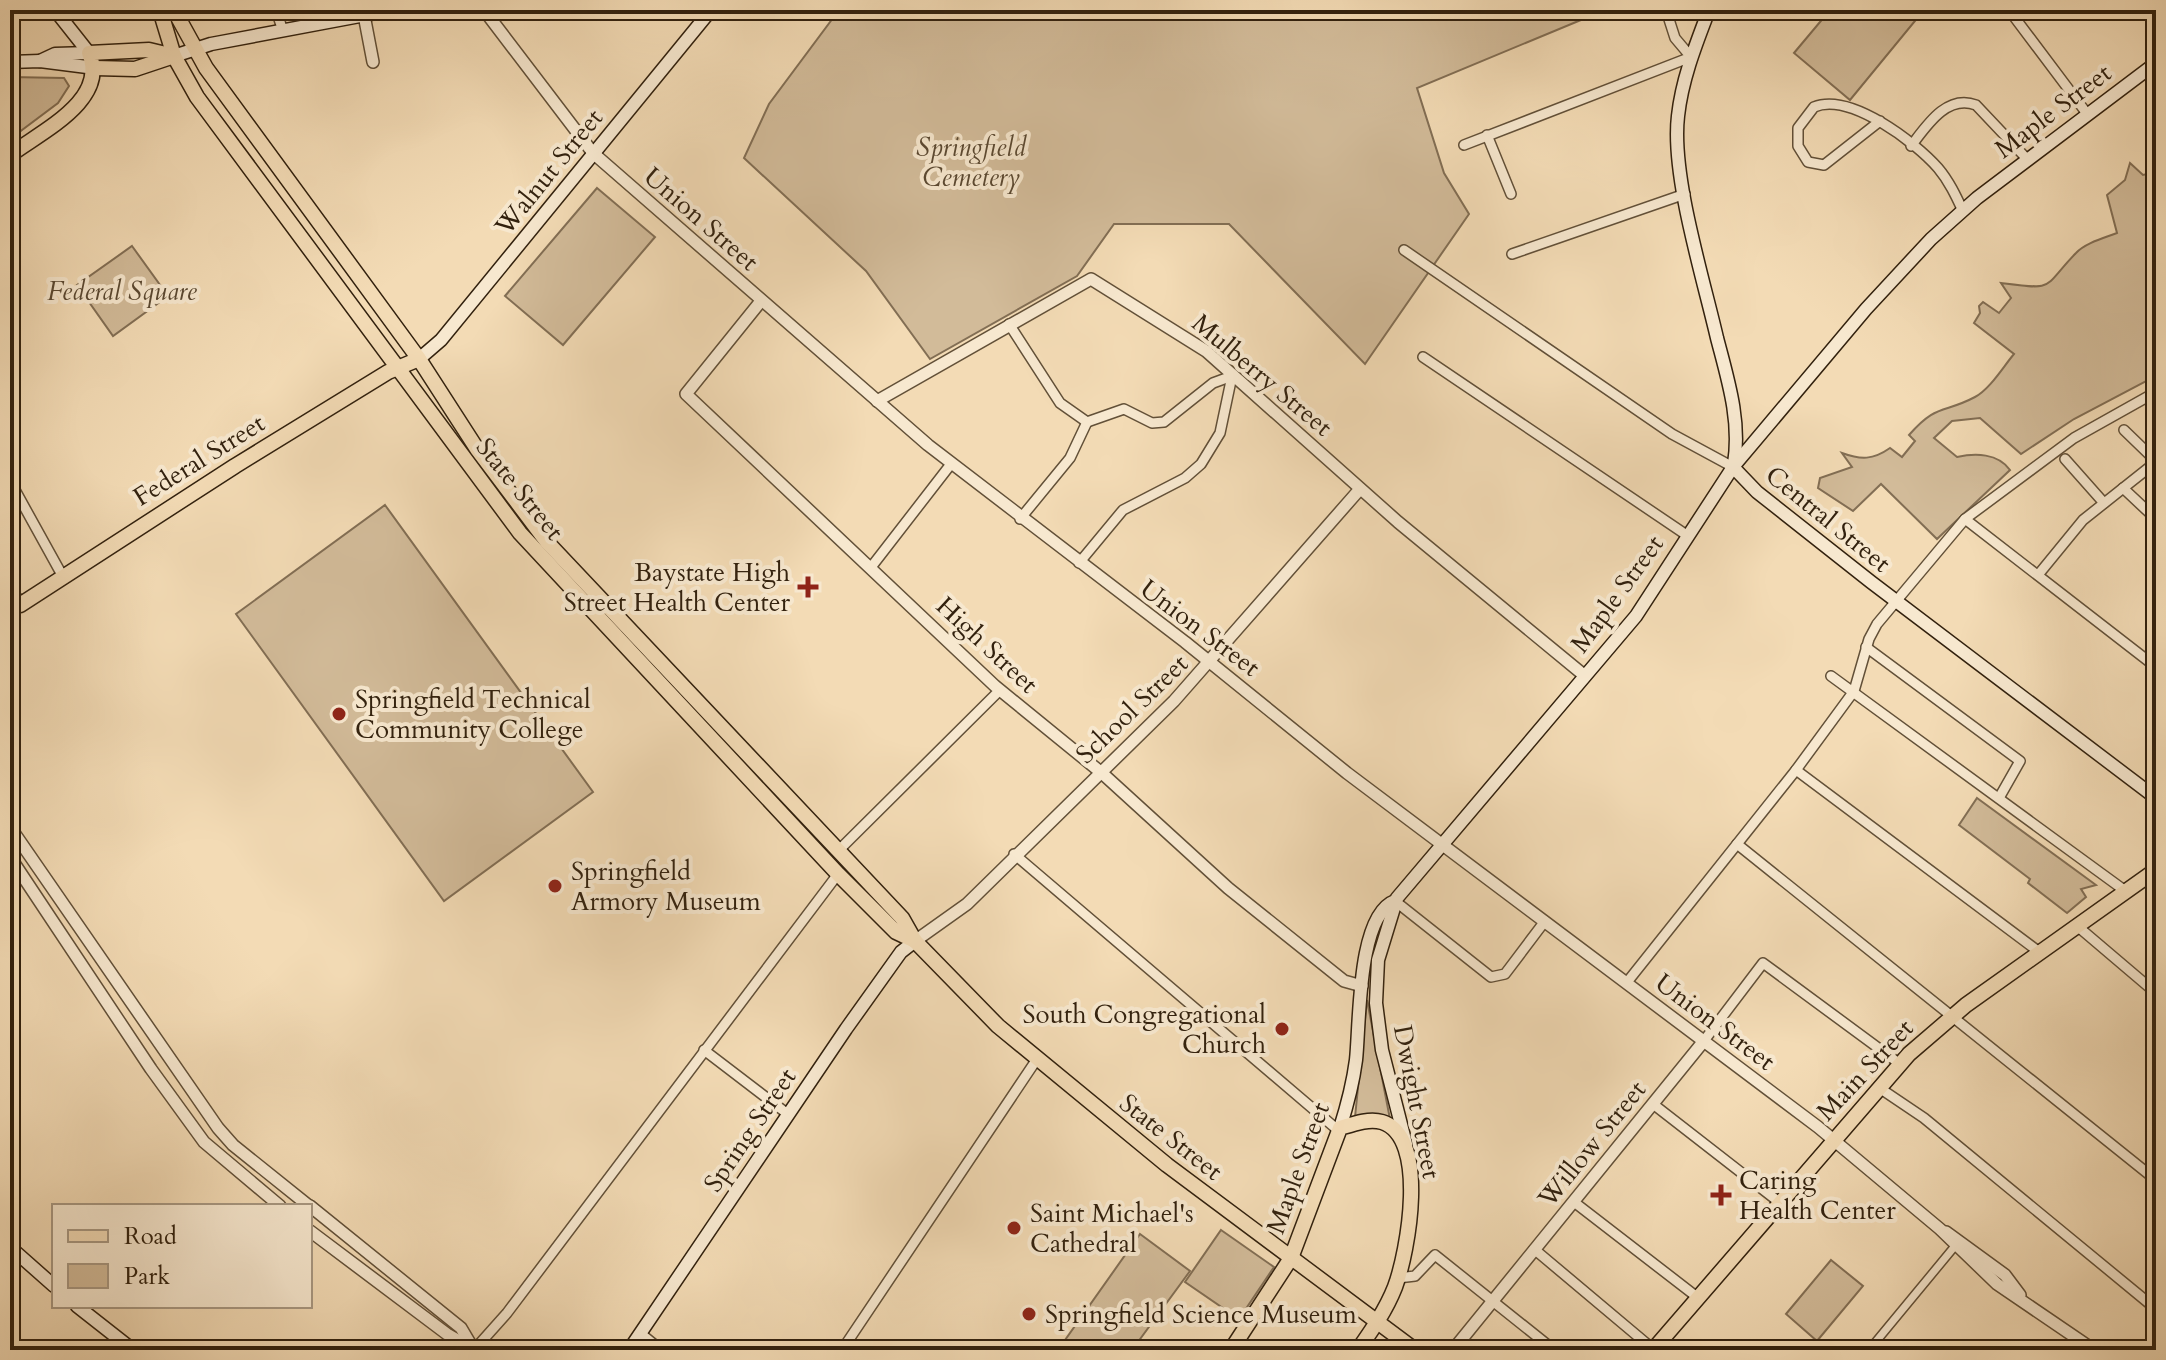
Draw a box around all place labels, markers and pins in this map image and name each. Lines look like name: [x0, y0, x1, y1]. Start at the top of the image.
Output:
place label: Baystate High Street Health Center: [564, 555, 791, 620]
marker: Baystate High Street Health Center: [797, 576, 819, 598]
place label: Springfield Technical Community College: [355, 682, 591, 747]
marker: Springfield Technical Community College: [330, 705, 348, 723]
place label: Springfield Armory Museum: [571, 854, 761, 919]
marker: Springfield Armory Museum: [546, 877, 564, 895]
place label: South Congregational Church: [1023, 997, 1266, 1062]
marker: South Congregational Church: [1273, 1020, 1291, 1038]
place label: Caring Health Center: [1739, 1163, 1896, 1228]
marker: Caring Health Center: [1710, 1184, 1732, 1206]
place label: Saint Michael's Cathedral: [1030, 1196, 1194, 1261]
marker: Saint Michael's Cathedral: [1005, 1219, 1023, 1237]
place label: Springfield Science Museum: [1045, 1297, 1357, 1332]
marker: Springfield Science Museum: [1020, 1305, 1038, 1323]

